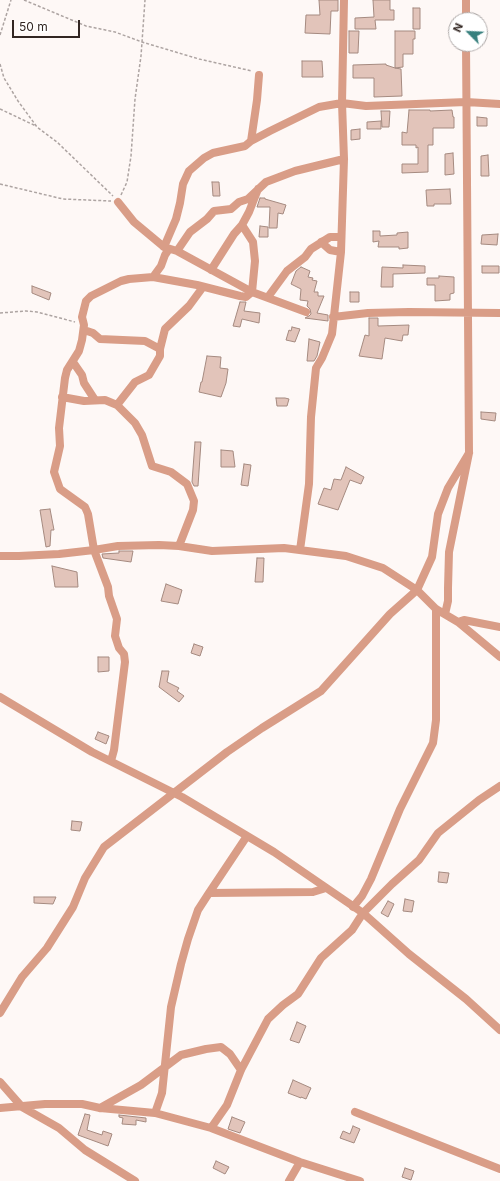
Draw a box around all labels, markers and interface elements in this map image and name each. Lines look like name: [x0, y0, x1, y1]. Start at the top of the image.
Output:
scale bar: [14, 12, 82, 38]
north arrow: [448, 12, 488, 52]
text: 50 m: [19, 19, 48, 34]
text: N: [450, 21, 466, 34]

